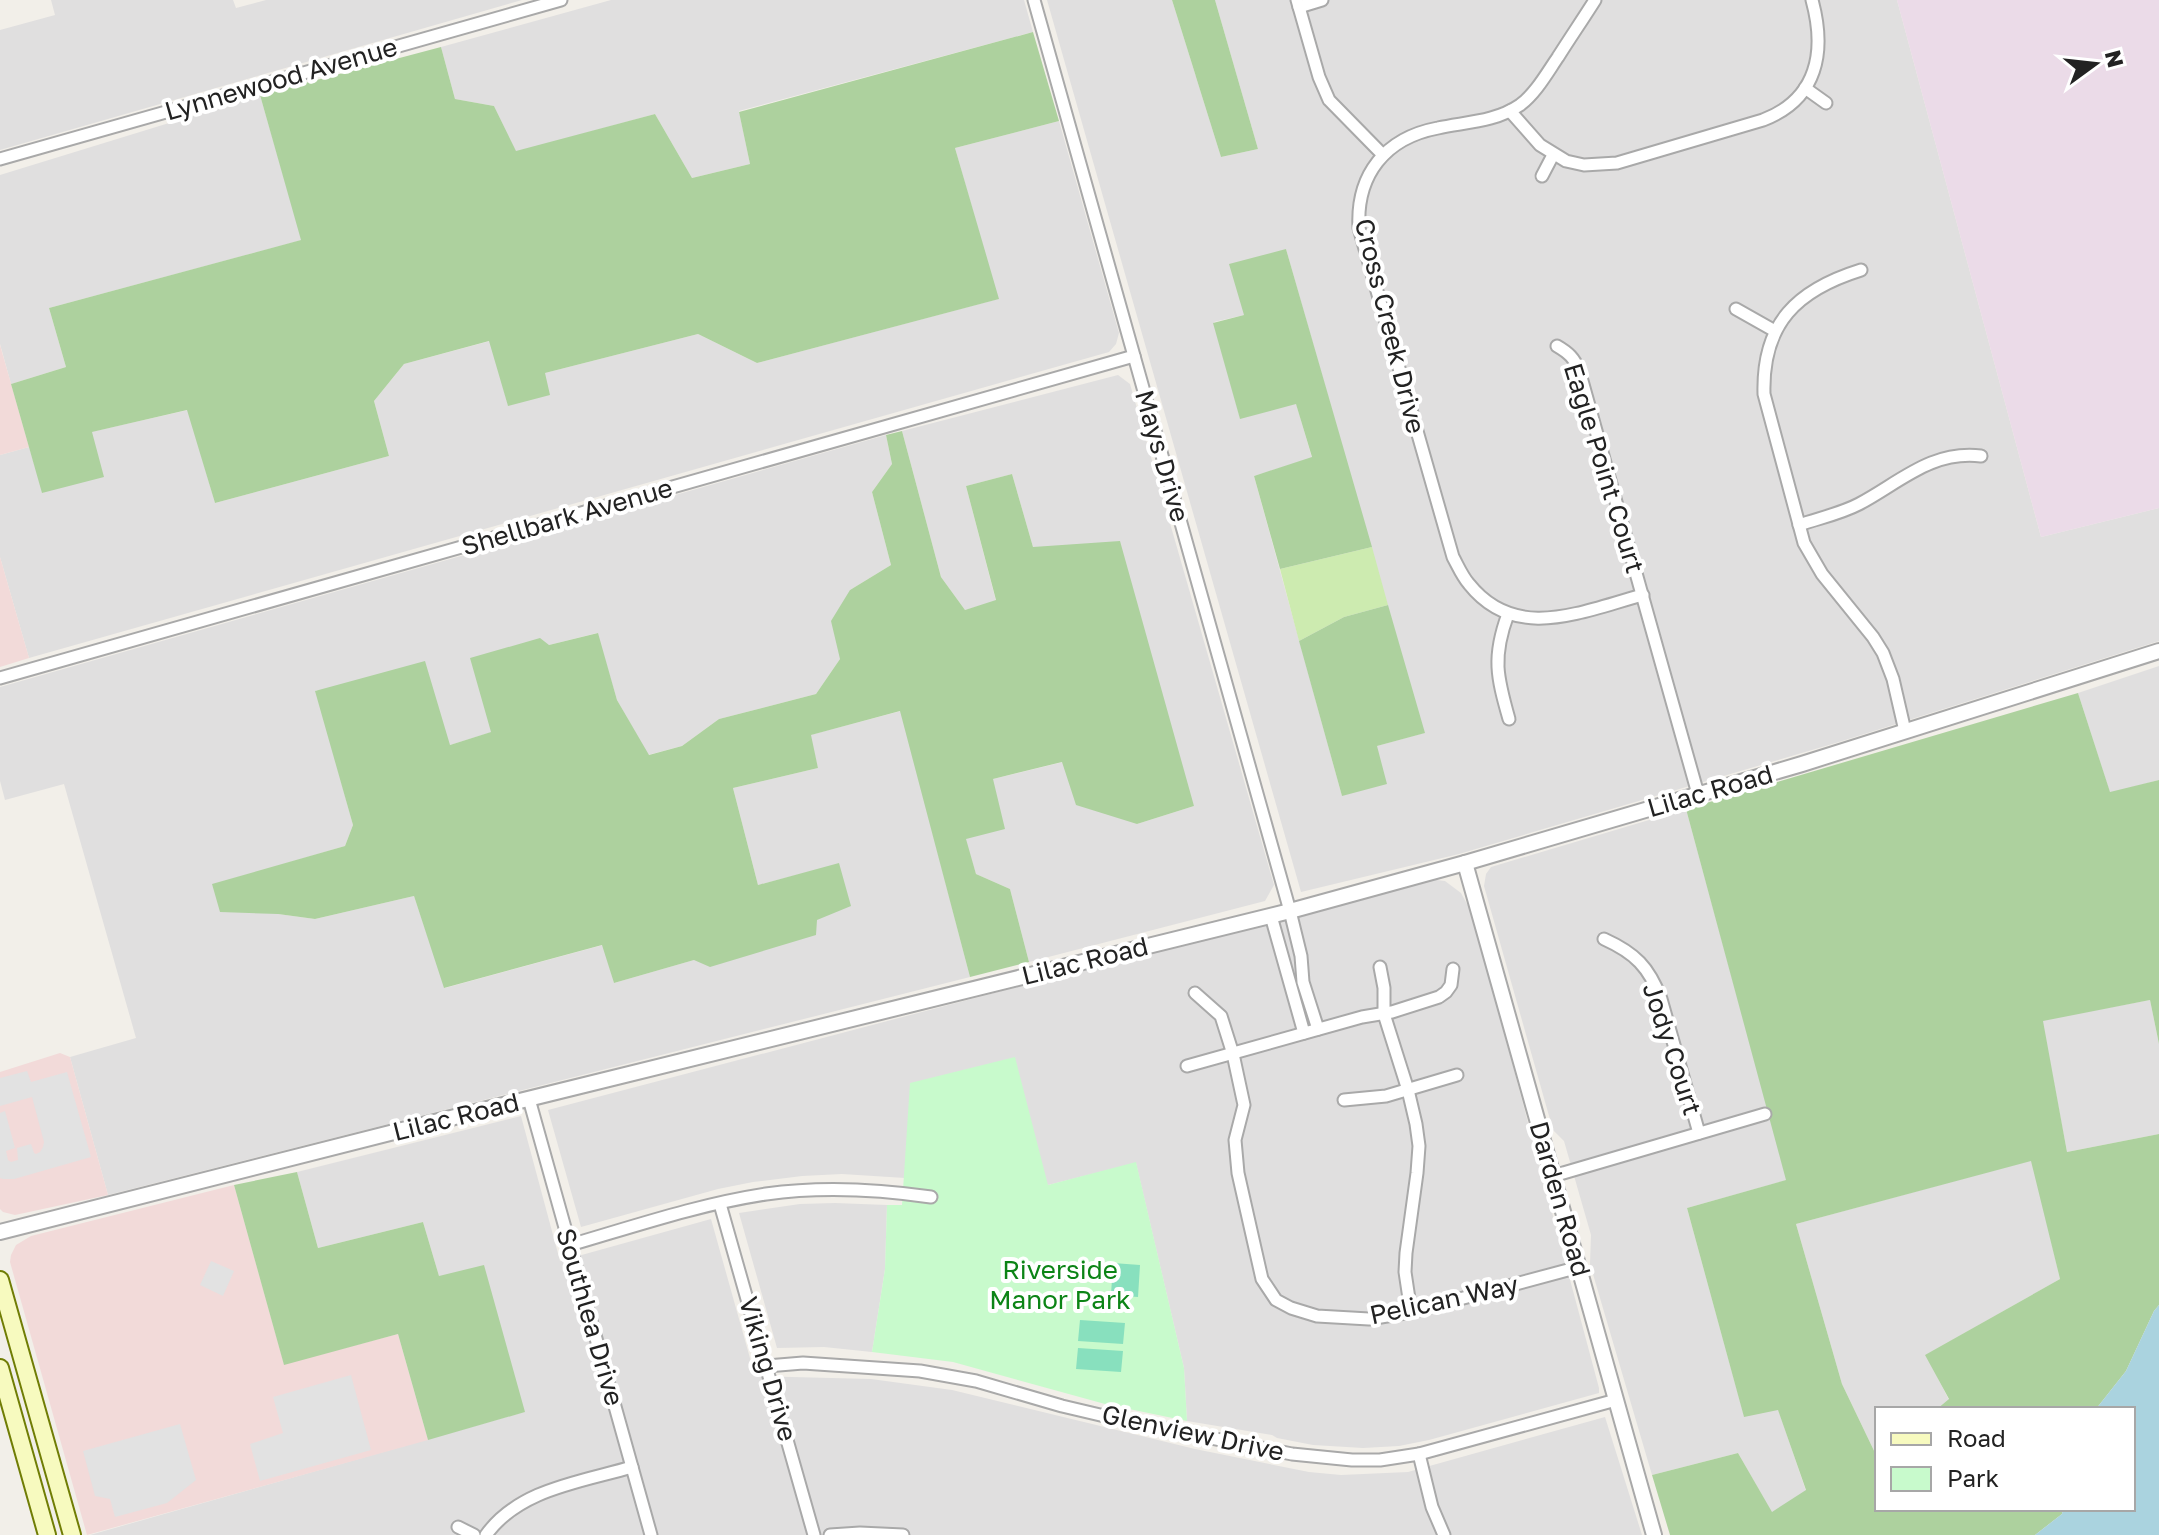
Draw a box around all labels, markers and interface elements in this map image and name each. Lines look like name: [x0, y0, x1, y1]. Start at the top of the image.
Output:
north arrow: [2055, 24, 2135, 104]
street label: Lynnewood Avenue: [161, 30, 401, 127]
text: N: [2100, 47, 2130, 70]
street label: Cross Creek Drive: [1349, 215, 1432, 437]
street label: Eagle Point Court: [1558, 359, 1651, 577]
street label: Mays Drive: [1129, 386, 1196, 525]
street label: Shellbark Avenue: [458, 472, 676, 561]
street label: Lilac Road: [1644, 758, 1776, 823]
street label: Lilac Road: [1018, 930, 1151, 991]
street label: Jody Court: [1637, 979, 1708, 1119]
street label: Lilac Road: [389, 1086, 522, 1147]
street label: Darden Road: [1524, 1118, 1597, 1280]
street label: Southlea Drive: [550, 1225, 631, 1409]
park label: Riverside Manor Park: [989, 1254, 1131, 1315]
street label: Pelican Way: [1367, 1269, 1521, 1330]
street label: Viking Drive: [733, 1293, 804, 1445]
street label: Glenview Drive: [1099, 1398, 1287, 1467]
legend: [1875, 1407, 2135, 1511]
text: Road: [1947, 1423, 2006, 1452]
text: Park: [1947, 1463, 1999, 1492]

